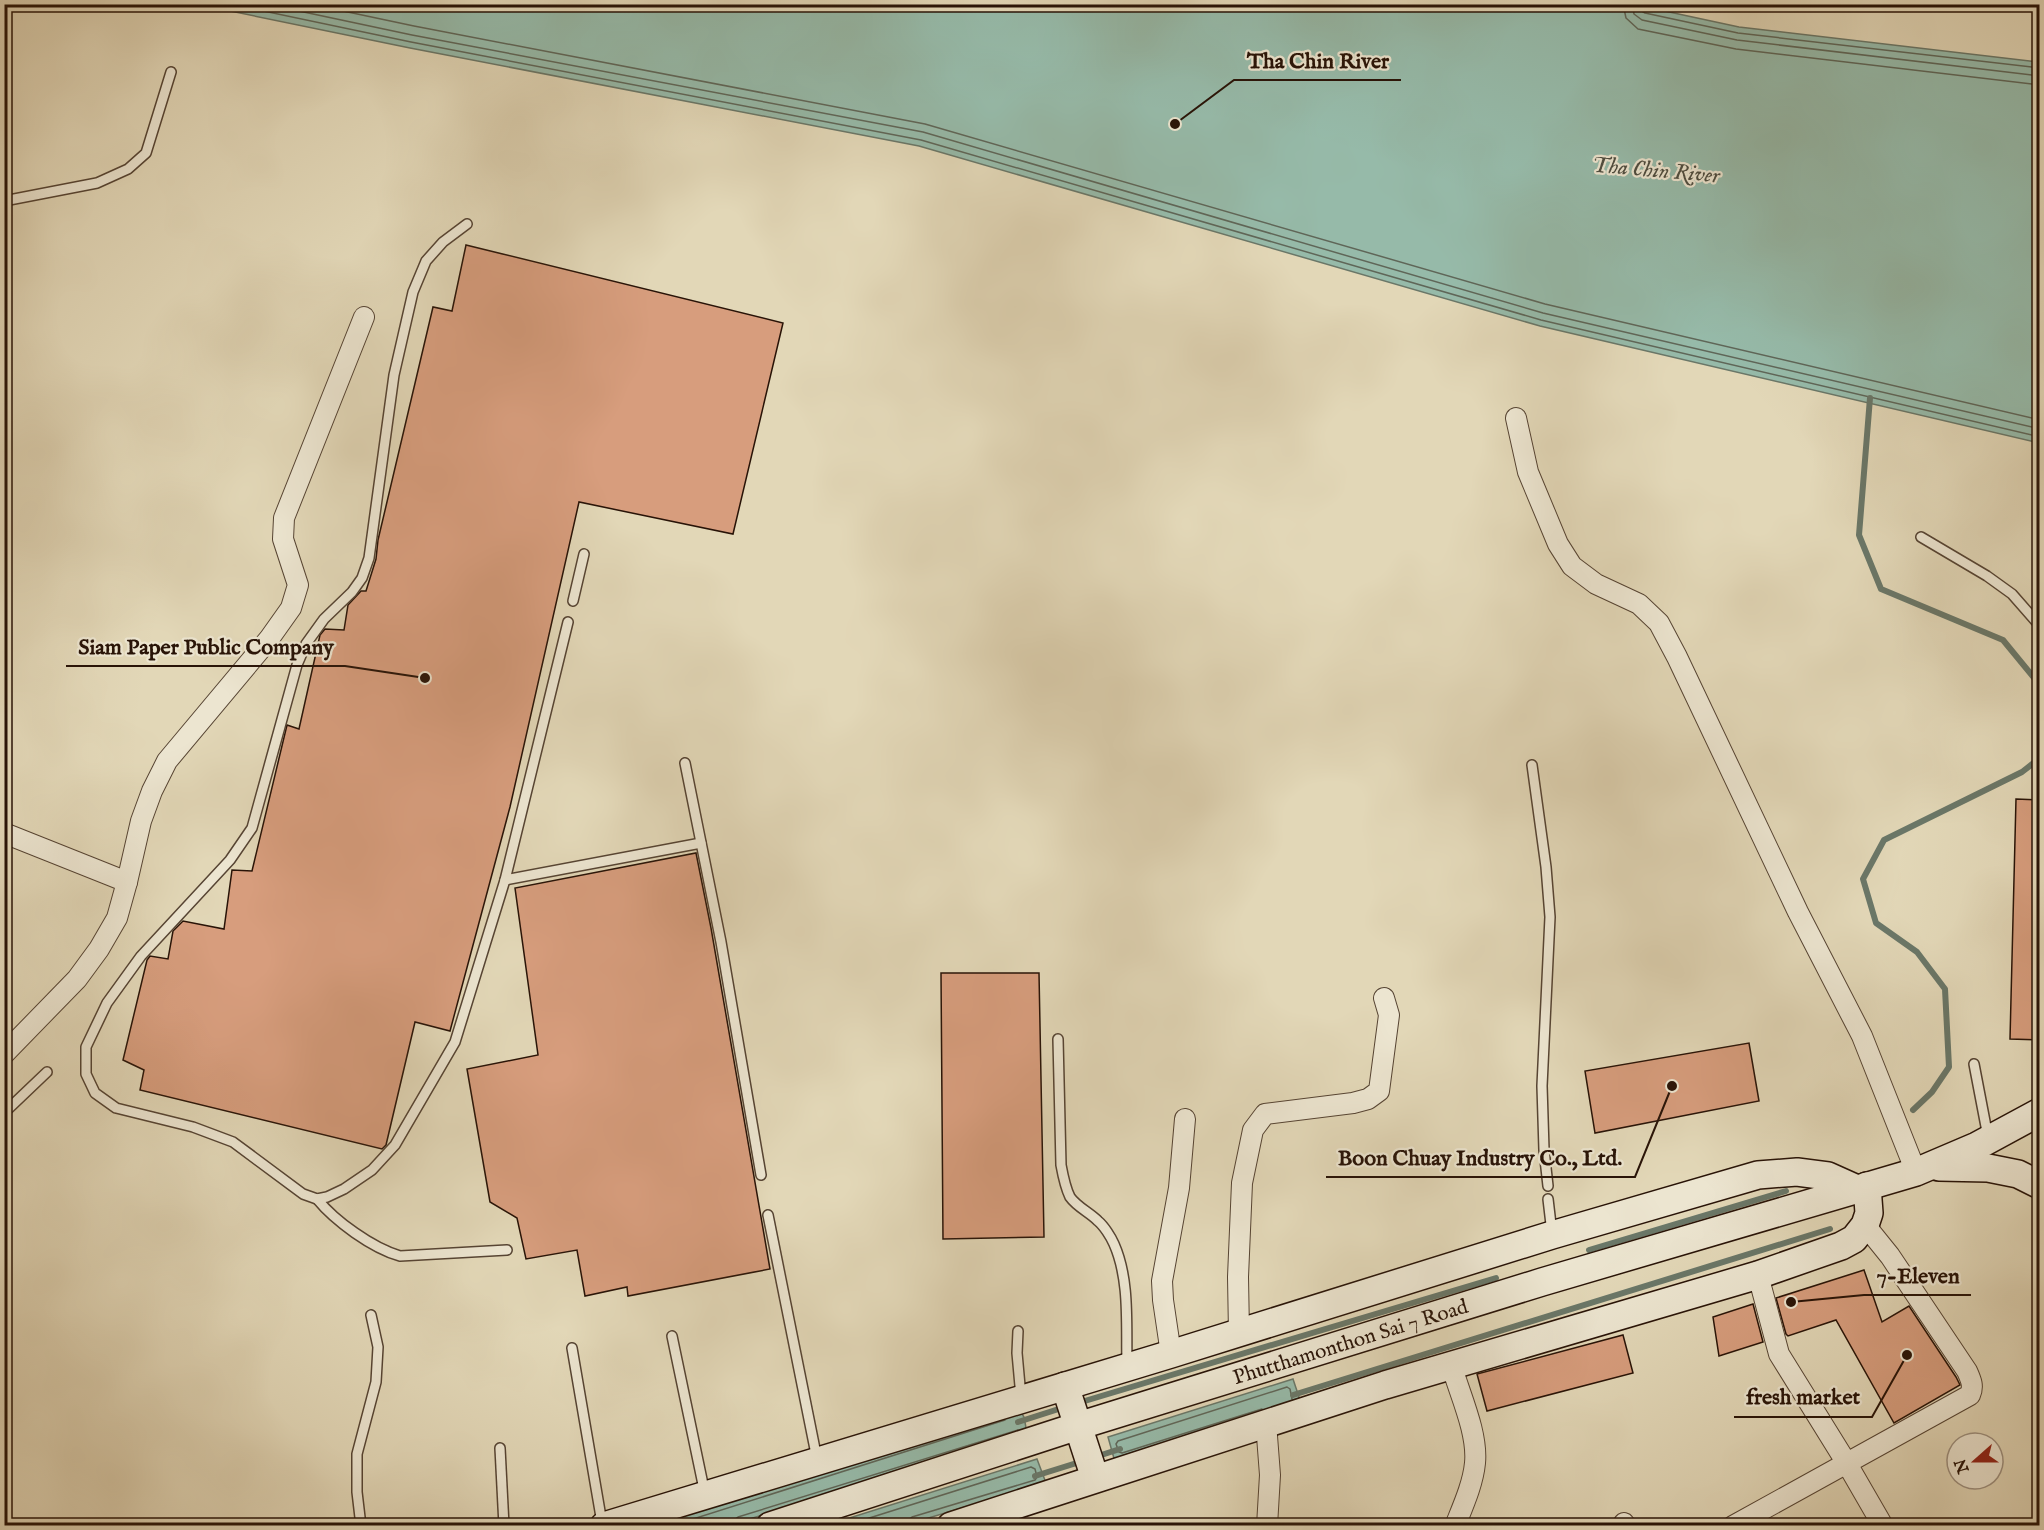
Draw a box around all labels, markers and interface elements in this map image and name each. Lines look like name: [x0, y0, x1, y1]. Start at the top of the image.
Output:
callout: Tha Chin River: [1234, 40, 1401, 80]
text: Tha Chin River: [1246, 48, 1390, 76]
water label: Tha Chin River: [1591, 151, 1722, 191]
callout: Siam Paper Public Company: [66, 626, 345, 666]
text: Siam Paper Public Company: [78, 634, 335, 662]
callout: Boon Chuay Industry Co., Ltd.: [1326, 1137, 1635, 1177]
text: Boon Chuay Industry Co., Ltd.: [1338, 1145, 1623, 1173]
callout: 7-Eleven: [1864, 1255, 1971, 1295]
text: 7-Eleven: [1876, 1263, 1960, 1291]
street label: Phutthamonthon Sai 7 Road: [1230, 1294, 1472, 1392]
callout: fresh market: [1734, 1377, 1872, 1417]
text: fresh market: [1746, 1384, 1861, 1412]
north arrow: [1945, 1431, 2005, 1491]
text: N: [1951, 1455, 1975, 1477]

